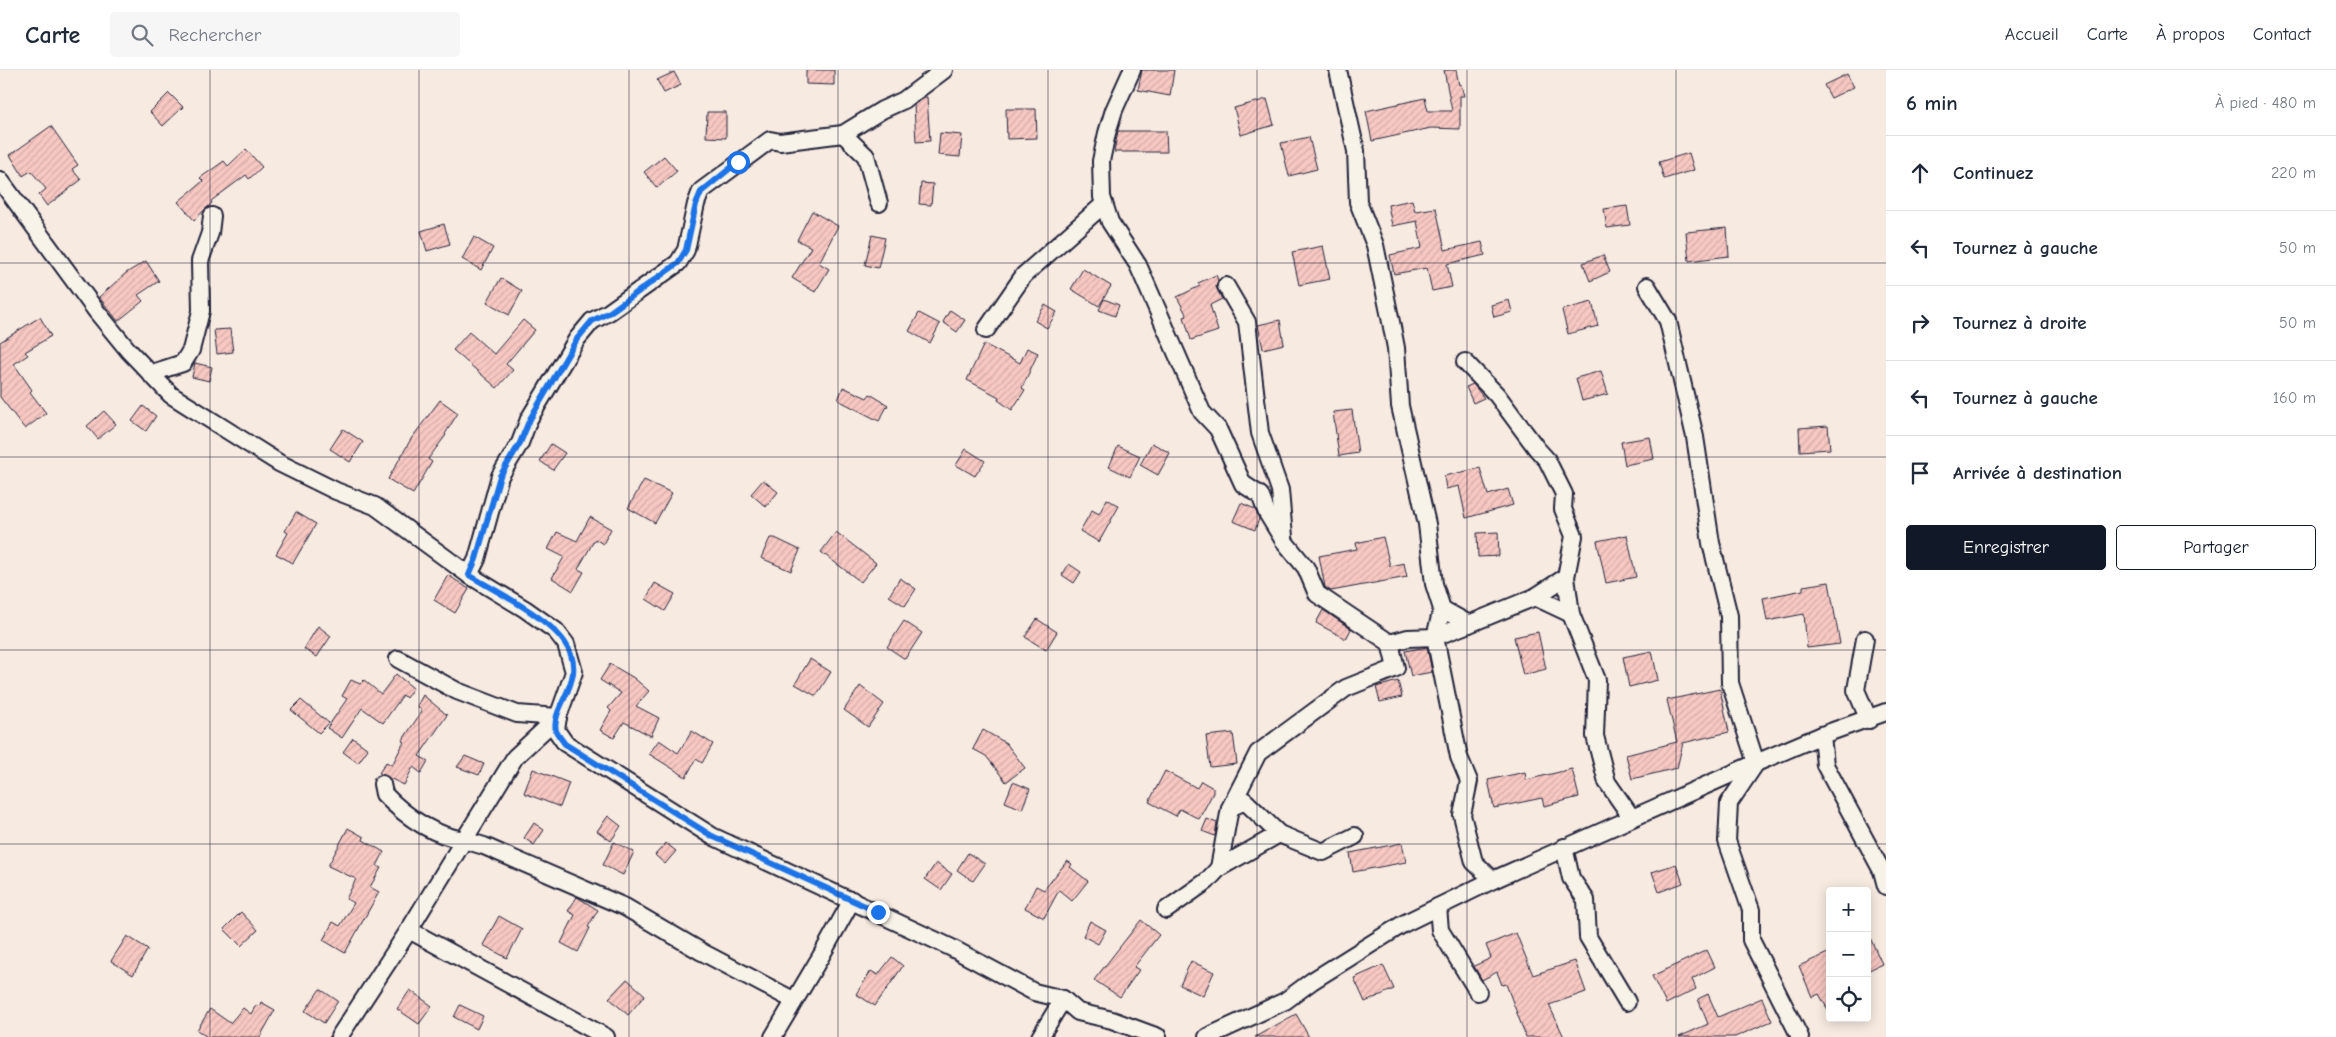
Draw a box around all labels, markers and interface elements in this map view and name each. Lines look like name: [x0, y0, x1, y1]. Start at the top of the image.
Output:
search box: [110, 12, 460, 57]
text: Carte: [25, 21, 80, 49]
icon: search: [128, 21, 156, 49]
text: Rechercher: [168, 24, 261, 46]
text: Accueil: [2005, 24, 2059, 45]
text: Carte: [2087, 24, 2128, 45]
text: À propos: [2156, 24, 2225, 45]
text: Contact: [2253, 24, 2311, 45]
text: 6 min: [1906, 91, 1958, 115]
text: À pied · 480 m: [2215, 94, 2316, 112]
route start: [727, 151, 750, 174]
icon: ahead: [1906, 159, 1934, 187]
text: Continuez: [1953, 162, 2033, 184]
text: 220 m: [2271, 164, 2316, 182]
icon: left: [1906, 234, 1934, 262]
text: Tournez à gauche: [1953, 237, 2098, 259]
text: 50 m: [2279, 239, 2316, 257]
icon: right: [1906, 309, 1934, 337]
text: Tournez à droite: [1953, 312, 2087, 334]
text: 50 m: [2279, 314, 2316, 332]
icon: left: [1906, 384, 1934, 412]
text: Tournez à gauche: [1953, 387, 2098, 409]
text: 160 m: [2273, 389, 2316, 407]
icon: arrive: [1906, 459, 1934, 487]
text: Arrivée à destination: [1953, 462, 2122, 484]
button: Enregistrer: [1906, 525, 2106, 570]
button: Partager: [2116, 525, 2316, 570]
map controls: [1826, 887, 1871, 1022]
button: +: [1826, 887, 1871, 932]
route end: [867, 901, 890, 924]
button: −: [1826, 932, 1871, 977]
button: locate: [1826, 977, 1871, 1022]

